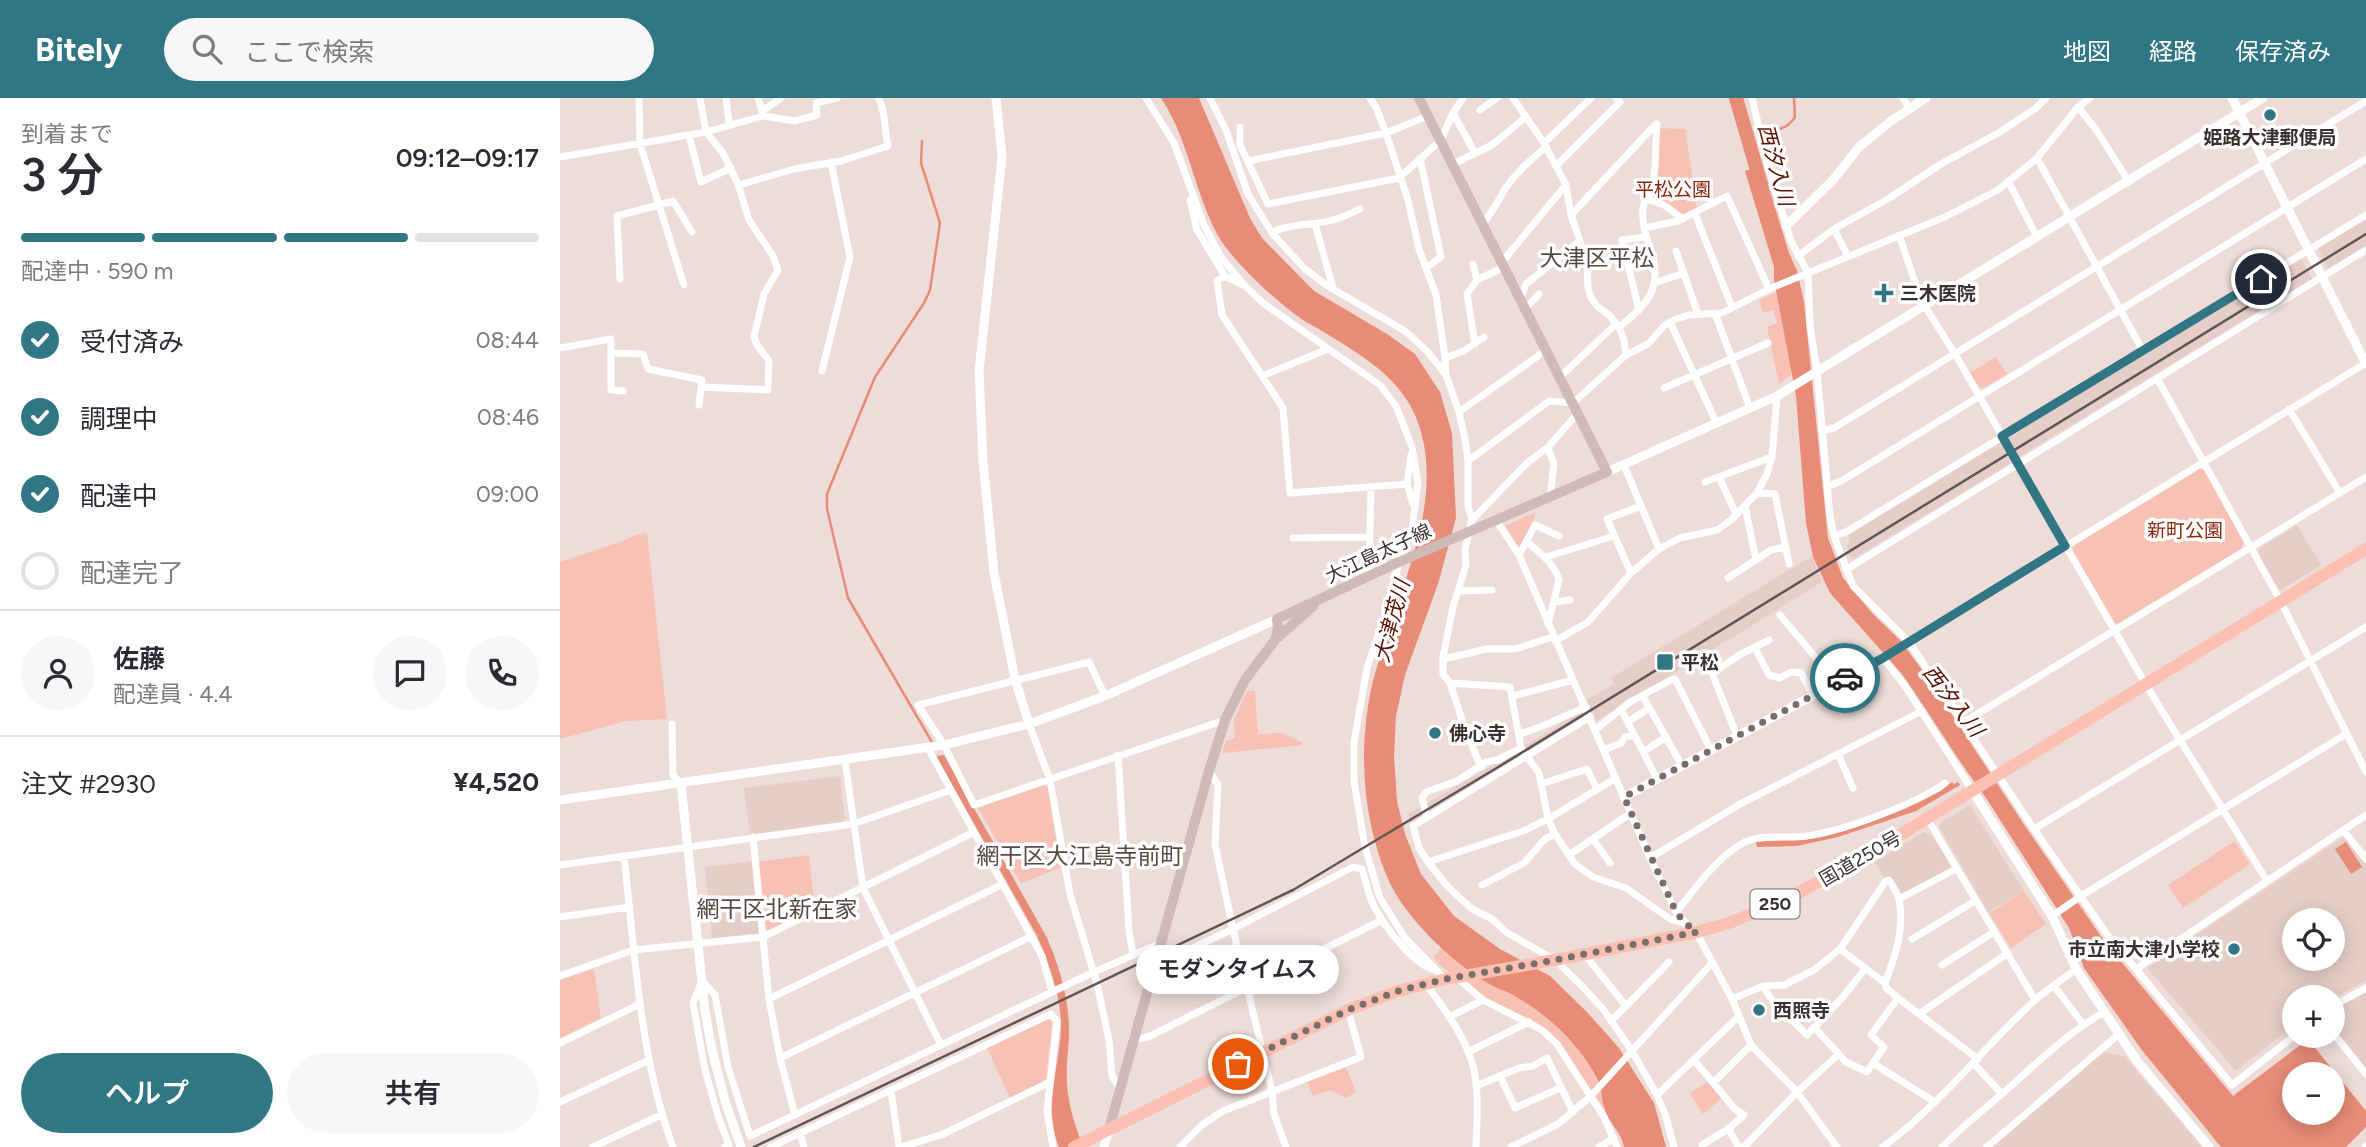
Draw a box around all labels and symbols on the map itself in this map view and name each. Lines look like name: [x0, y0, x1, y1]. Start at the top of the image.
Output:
marker: 姫路大津郵便局: [2262, 107, 2278, 123]
water label: 西汐入川: [1754, 121, 1800, 211]
place label: 姫路大津郵便局: [2203, 126, 2337, 149]
park label: 平松公園: [1635, 178, 1711, 201]
district label: 大津区平松: [1540, 244, 1655, 272]
pin: [2231, 249, 2291, 309]
place label: 三木医院: [1900, 282, 1976, 305]
marker: 三木医院: [1874, 283, 1894, 303]
street label: 大江島太子線: [1322, 519, 1435, 588]
park label: 新町公園: [2147, 519, 2223, 542]
water label: 大津茂川: [1369, 575, 1415, 665]
courier: [1810, 643, 1880, 713]
place label: 平松: [1681, 651, 1719, 674]
marker: 平松: [1655, 652, 1675, 672]
water label: 西汐入川: [1918, 660, 1990, 743]
place label: 佛心寺: [1449, 722, 1506, 745]
marker: 佛心寺: [1427, 725, 1443, 741]
street label: 国道250号: [1815, 826, 1905, 891]
district label: 網干区大江島寺前町: [977, 842, 1184, 870]
road number: 250: [1750, 890, 1800, 918]
district label: 網干区北新在家: [697, 895, 858, 923]
place label: 市立南大津小学校: [2068, 938, 2220, 961]
marker: 市立南大津小学校: [2226, 941, 2242, 957]
callout: モダンタイムス: [1136, 945, 1340, 994]
place label: 西照寺: [1773, 999, 1830, 1022]
marker: 西照寺: [1751, 1002, 1767, 1018]
pin: [1208, 1034, 1268, 1094]

